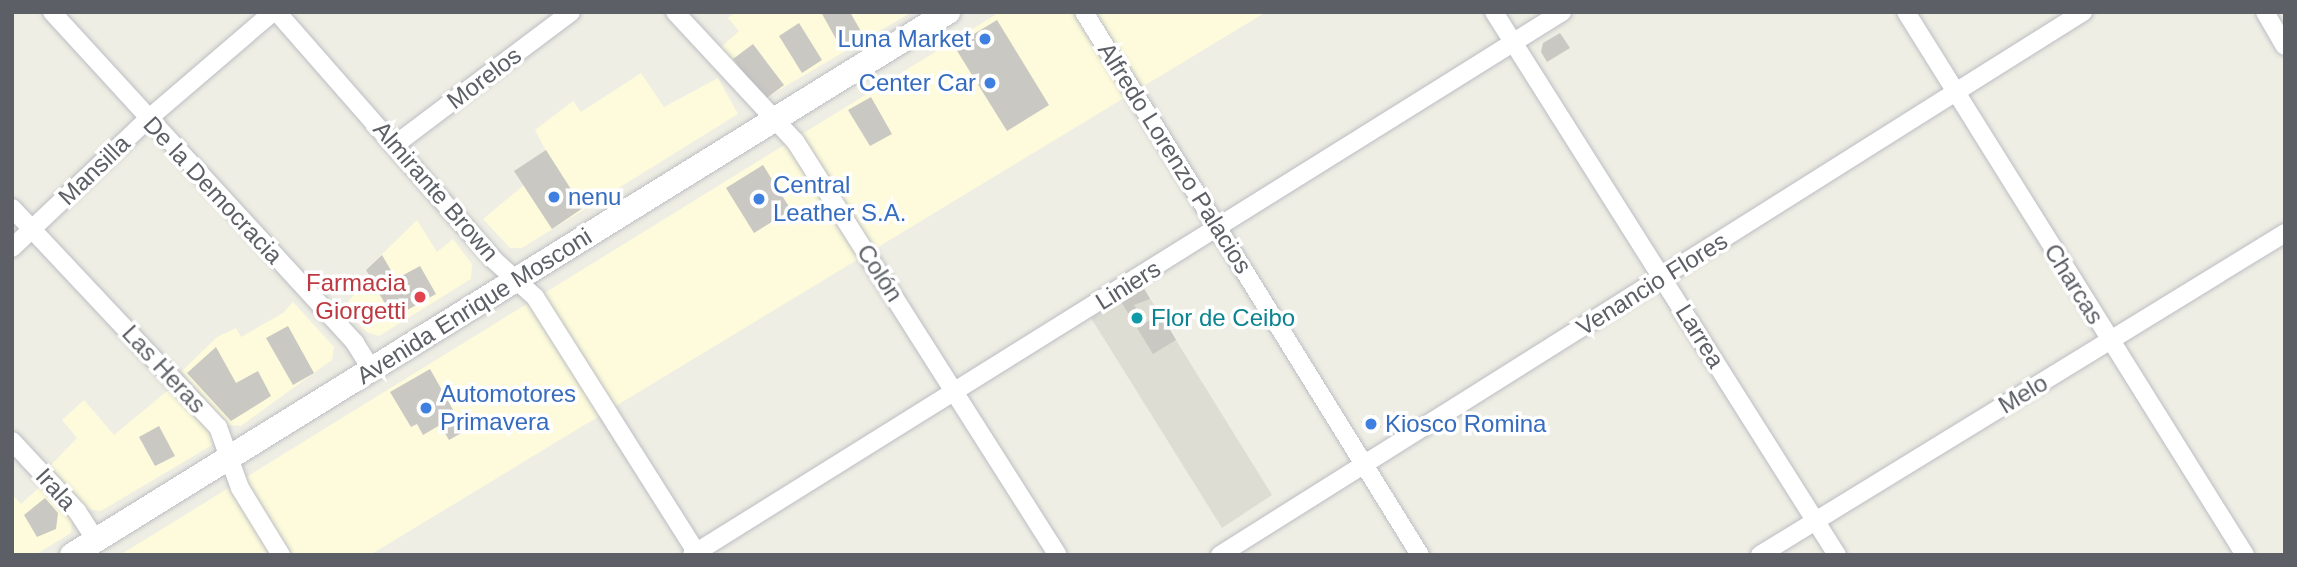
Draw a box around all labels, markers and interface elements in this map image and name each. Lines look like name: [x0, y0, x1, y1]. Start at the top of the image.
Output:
place label: Luna Market: [838, 25, 971, 53]
marker: Luna Market: [977, 31, 993, 47]
street label: Alfredo Lorenzo Palacios: [1092, 37, 1258, 279]
street label: Morelos: [441, 41, 527, 115]
place label: Center Car: [859, 69, 976, 97]
marker: Center Car: [982, 75, 998, 91]
street label: De la Democracia: [137, 110, 289, 270]
street label: Almirante Brown: [367, 115, 505, 267]
street label: Mansilla: [52, 129, 136, 211]
place label: Central Leather S.A.: [773, 171, 906, 227]
place label: nenu: [568, 183, 621, 211]
marker: nenu: [546, 189, 562, 205]
marker: Central Leather S.A.: [751, 191, 767, 207]
street label: Avenida Enrique Mosconi: [351, 222, 597, 390]
street label: Venancio Flores: [1571, 226, 1733, 342]
street label: Charcas: [2038, 238, 2110, 330]
street label: Colón: [851, 239, 909, 307]
street label: Liniers: [1090, 254, 1166, 316]
place label: Farmacia Giorgetti: [306, 269, 406, 325]
marker: Farmacia Giorgetti: [412, 289, 428, 305]
street label: Larrea: [1669, 299, 1731, 373]
place label: Flor de Ceibo: [1151, 304, 1295, 332]
marker: Flor de Ceibo: [1129, 310, 1145, 326]
street label: Las Heras: [116, 319, 212, 419]
street label: Melo: [1993, 368, 2053, 420]
place label: Automotores Primavera: [440, 380, 576, 436]
marker: Automotores Primavera: [418, 400, 434, 416]
place label: Kiosco Romina: [1385, 410, 1546, 438]
marker: Kiosco Romina: [1363, 416, 1379, 432]
street label: Irala: [30, 462, 82, 516]

